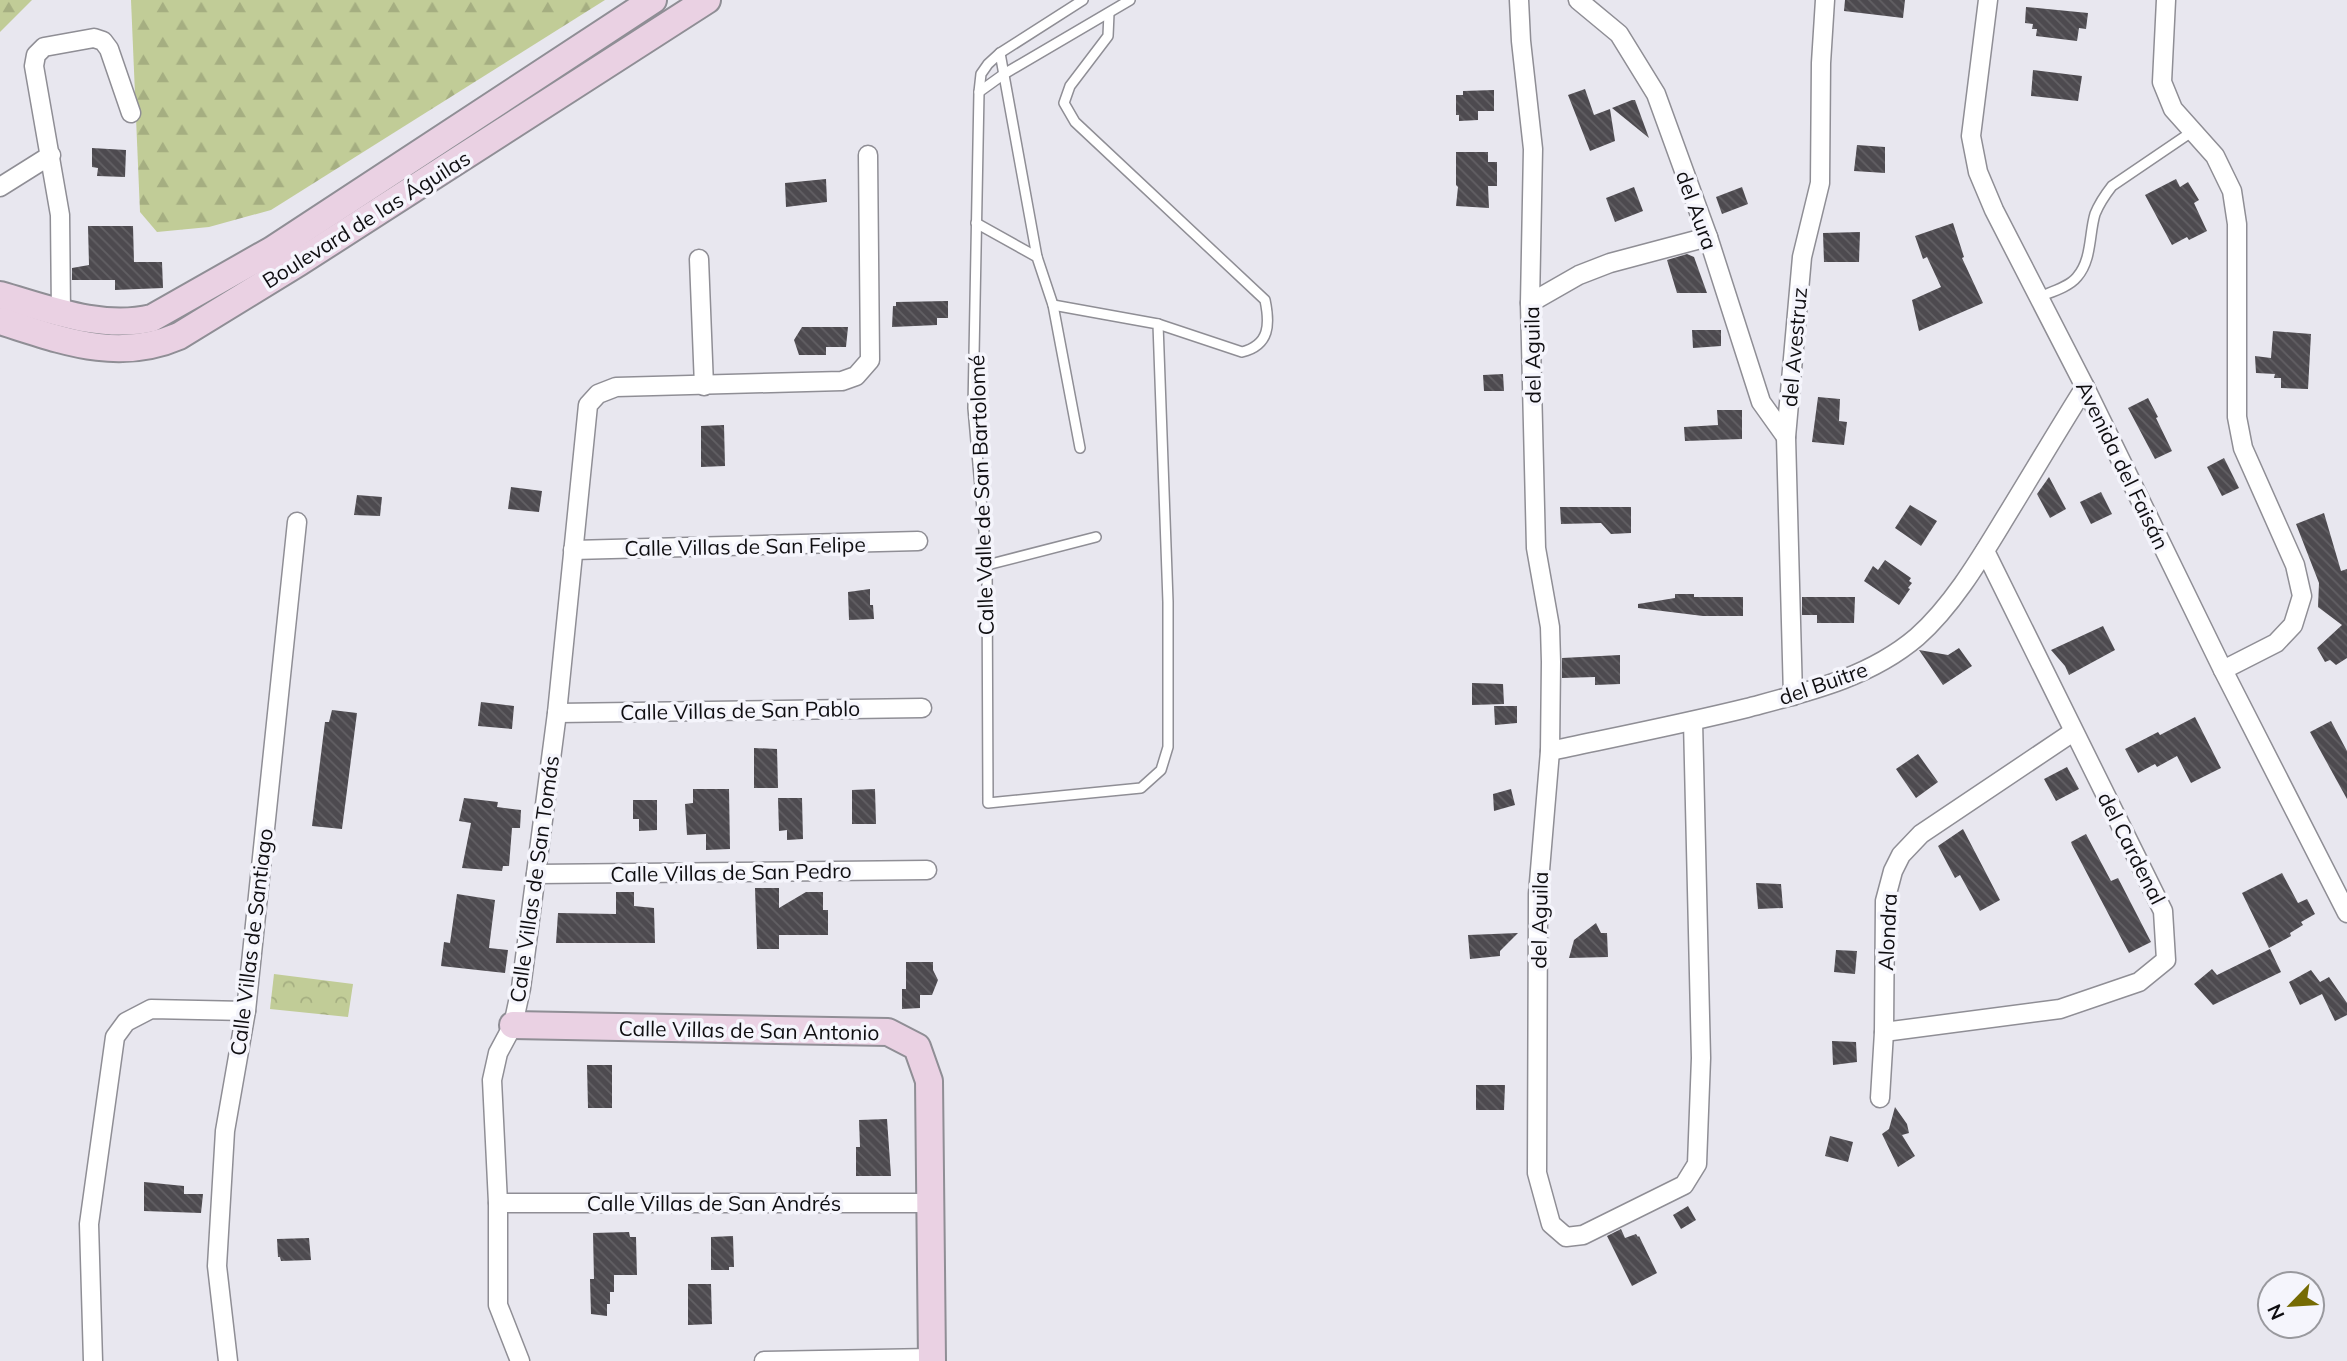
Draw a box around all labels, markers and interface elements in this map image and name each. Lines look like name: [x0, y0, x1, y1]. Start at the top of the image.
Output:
street label: Boulevard de las Águilas: [257, 144, 475, 294]
street label: del Aura: [1671, 167, 1723, 253]
street label: del Avestruz: [1776, 286, 1812, 408]
street label: del Aguila: [1518, 306, 1546, 404]
street label: Calle Valle de San Bartolomé: [963, 354, 999, 636]
street label: Avenida del Faisán: [2071, 377, 2175, 553]
street label: Calle Villas de San Felipe: [624, 531, 866, 561]
street label: del Buitre: [1775, 656, 1871, 710]
street label: Calle Villas de San Pablo: [620, 695, 860, 725]
street label: Calle Villas de San Tomás: [504, 754, 564, 1004]
street label: del Cardenal: [2093, 788, 2171, 908]
street label: Calle Villas de Santiago: [224, 827, 278, 1057]
street label: Calle Villas de San Pedro: [610, 857, 852, 887]
street label: del Aguila: [1525, 871, 1553, 969]
street label: Alondra: [1872, 893, 1902, 971]
street label: Calle Villas de San Antonio: [618, 1015, 880, 1045]
street label: Calle Villas de San Andrés: [587, 1190, 841, 1216]
north arrow: [2256, 1270, 2326, 1340]
text: N: [2262, 1301, 2290, 1324]

